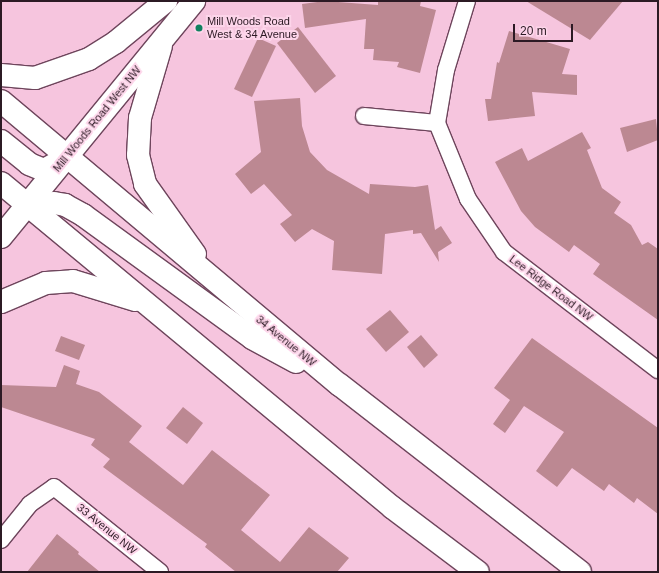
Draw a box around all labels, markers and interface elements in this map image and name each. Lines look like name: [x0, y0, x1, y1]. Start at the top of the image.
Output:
place label: Mill Woods Road West & 34 Avenue: [207, 15, 298, 41]
scale bar: [515, 16, 575, 42]
marker: Mill Woods Road West & 34 Avenue: [194, 23, 204, 33]
text: 20 m: [520, 24, 547, 38]
street label: Mill Woods Road West NW: [50, 63, 144, 175]
street label: Lee Ridge Road NW: [507, 252, 595, 324]
street label: 34 Avenue NW: [253, 313, 319, 369]
street label: 33 Avenue NW: [74, 501, 140, 557]

